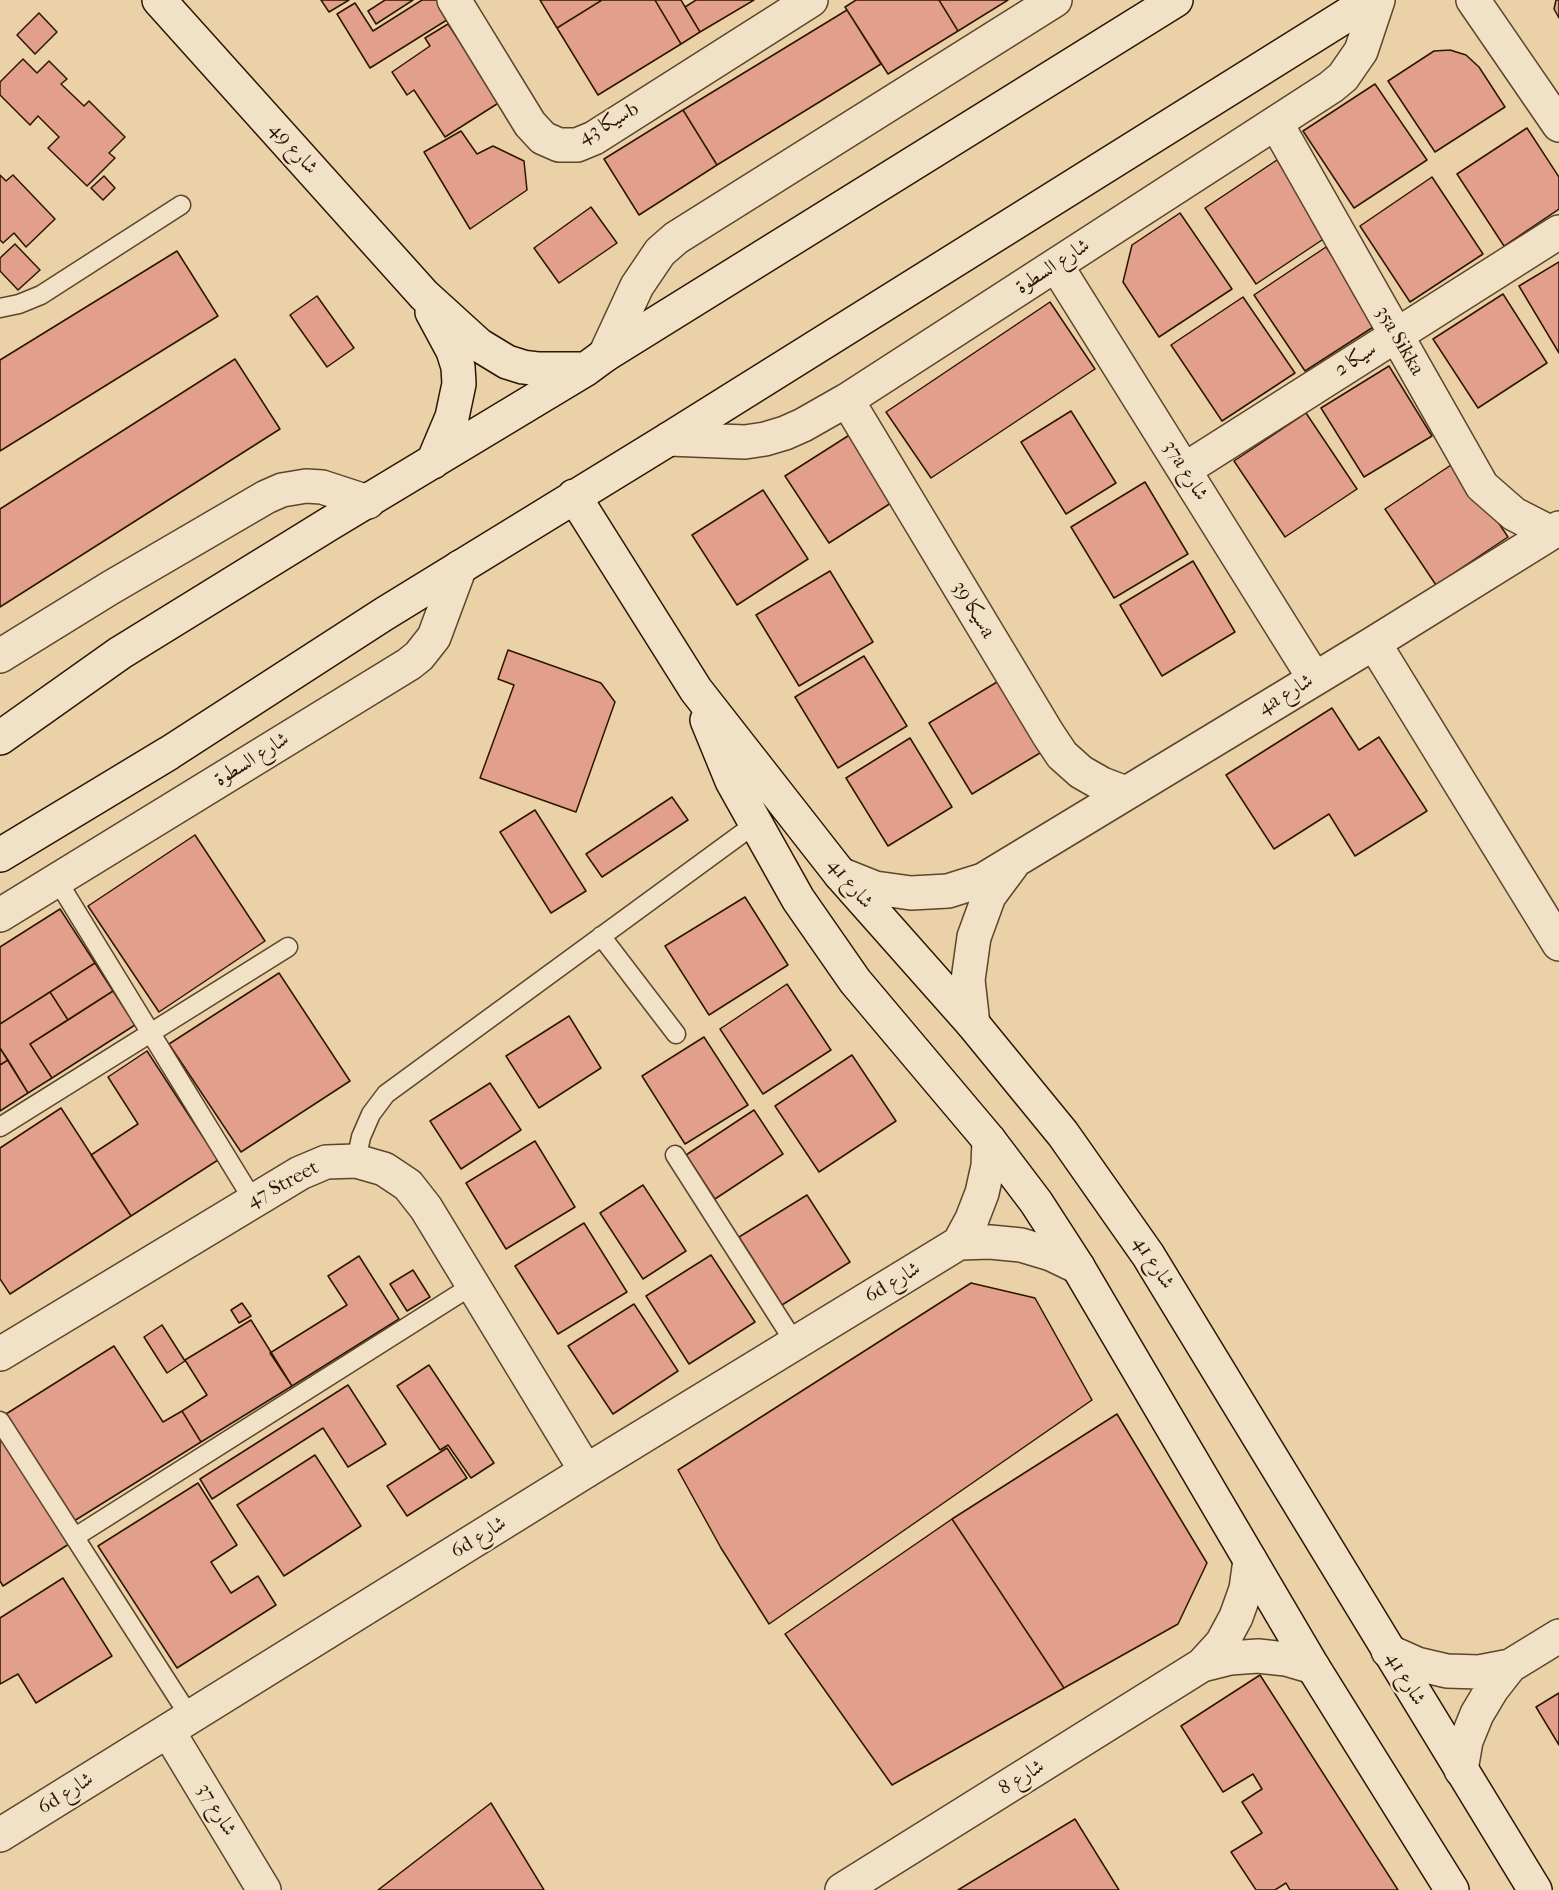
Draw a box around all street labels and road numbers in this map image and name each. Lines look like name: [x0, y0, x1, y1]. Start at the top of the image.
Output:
street label: سيكا 43b: [575, 98, 643, 150]
street label: شارع 49: [264, 118, 322, 180]
street label: شارع السطوة: [1011, 234, 1095, 300]
street label: 35a Sikka: [1370, 302, 1428, 380]
street label: سيكا 2: [1331, 338, 1381, 382]
street label: 37a شارع: [1157, 437, 1213, 505]
street label: سيكا 39a: [947, 577, 999, 643]
street label: 4a شارع: [1254, 669, 1318, 721]
street label: شارع السطوة: [210, 728, 294, 792]
street label: شارع 41: [822, 854, 878, 914]
street label: 47 Street: [243, 1156, 323, 1214]
street label: شارع 41: [1127, 1232, 1179, 1294]
street label: 6d شارع: [861, 1257, 925, 1309]
street label: 6d شارع: [447, 1512, 511, 1564]
street label: شارع 41: [1380, 1648, 1430, 1710]
street label: 8 شارع: [995, 1755, 1049, 1801]
street label: 6d شارع: [34, 1768, 98, 1820]
street label: شارع 37: [191, 1779, 241, 1841]

